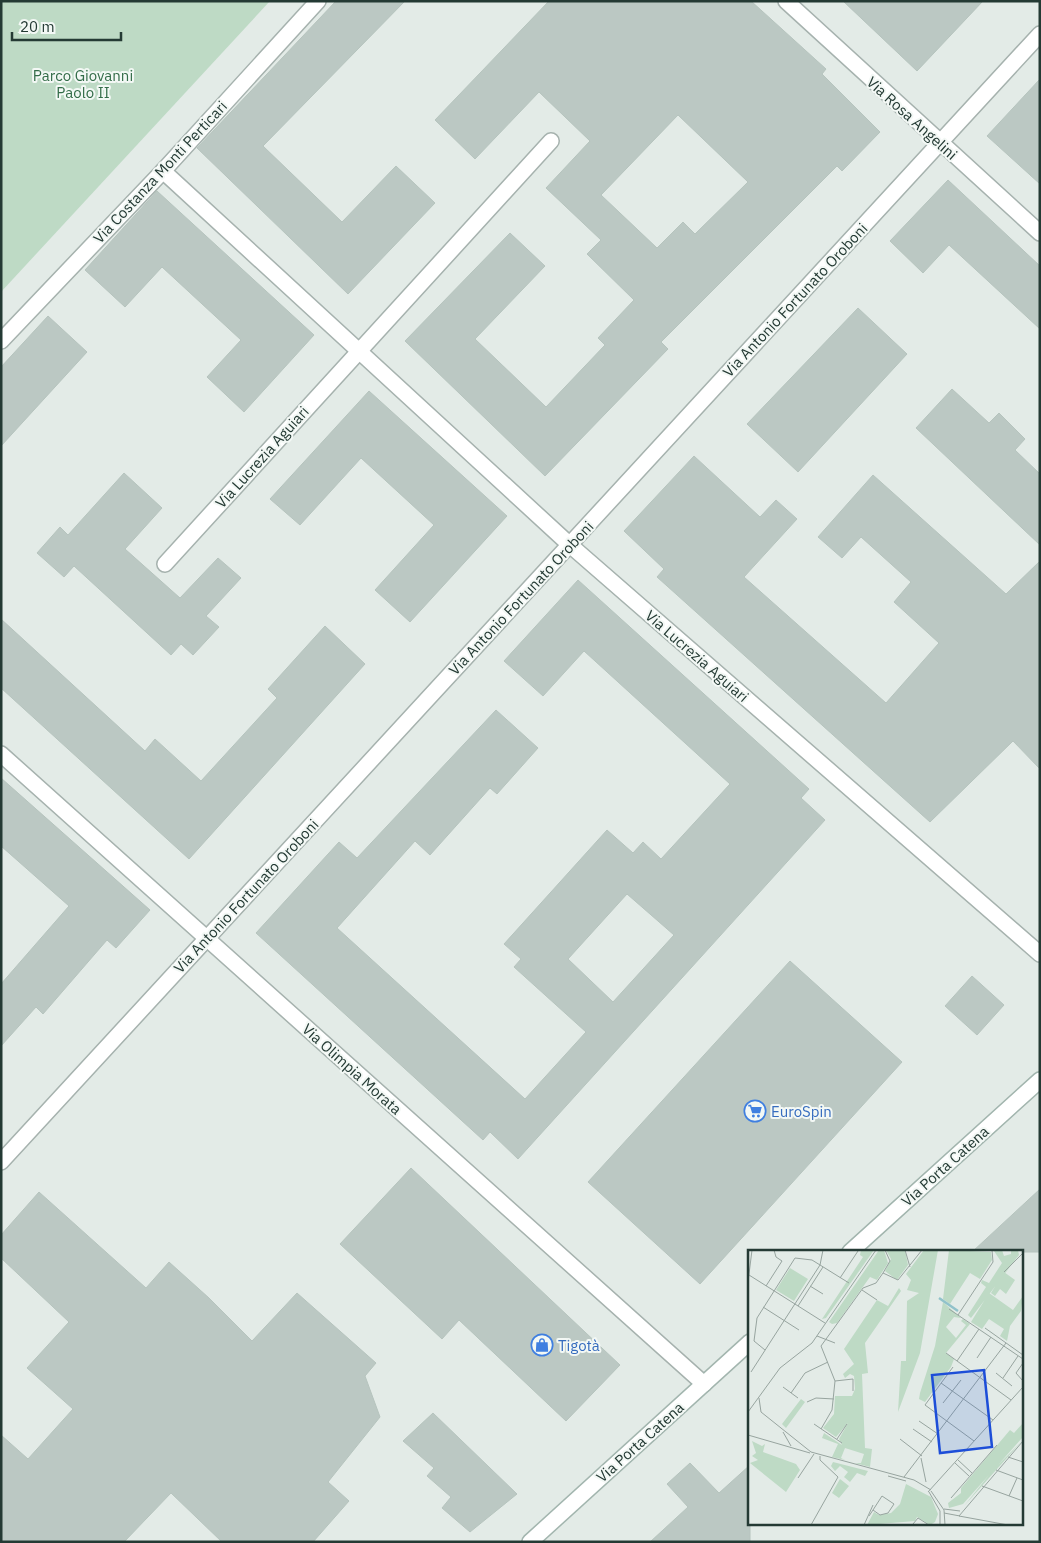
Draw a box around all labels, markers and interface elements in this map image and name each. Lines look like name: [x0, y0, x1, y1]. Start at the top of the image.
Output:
scale bar: [12, 10, 121, 42]
text: 20 m: [20, 17, 55, 36]
park label: Parco Giovanni Paolo II: [33, 66, 133, 102]
street label: Via Rosa Angelini: [863, 72, 961, 164]
street label: Via Costanza Monti Perticari: [89, 97, 231, 247]
street label: Via Antonio Fortunato Oroboni: [719, 219, 871, 381]
street label: Via Lucrezia Aguiari: [211, 402, 313, 512]
street label: Via Antonio Fortunato Oroboni: [445, 517, 597, 679]
street label: Via Lucrezia Aguiari: [641, 606, 753, 706]
street label: Via Antonio Fortunato Oroboni: [170, 815, 322, 977]
street label: Via Olimpia Morata: [298, 1019, 406, 1119]
supermarket icon: EuroSpin: [743, 1099, 767, 1123]
place label: EuroSpin: [771, 1102, 832, 1121]
street label: Via Porta Catena: [897, 1122, 993, 1210]
inset map: [748, 1250, 1024, 1526]
shop icon: Tigotà: [530, 1333, 554, 1357]
place label: Tigotà: [558, 1336, 600, 1355]
street label: Via Porta Catena: [592, 1398, 688, 1486]

